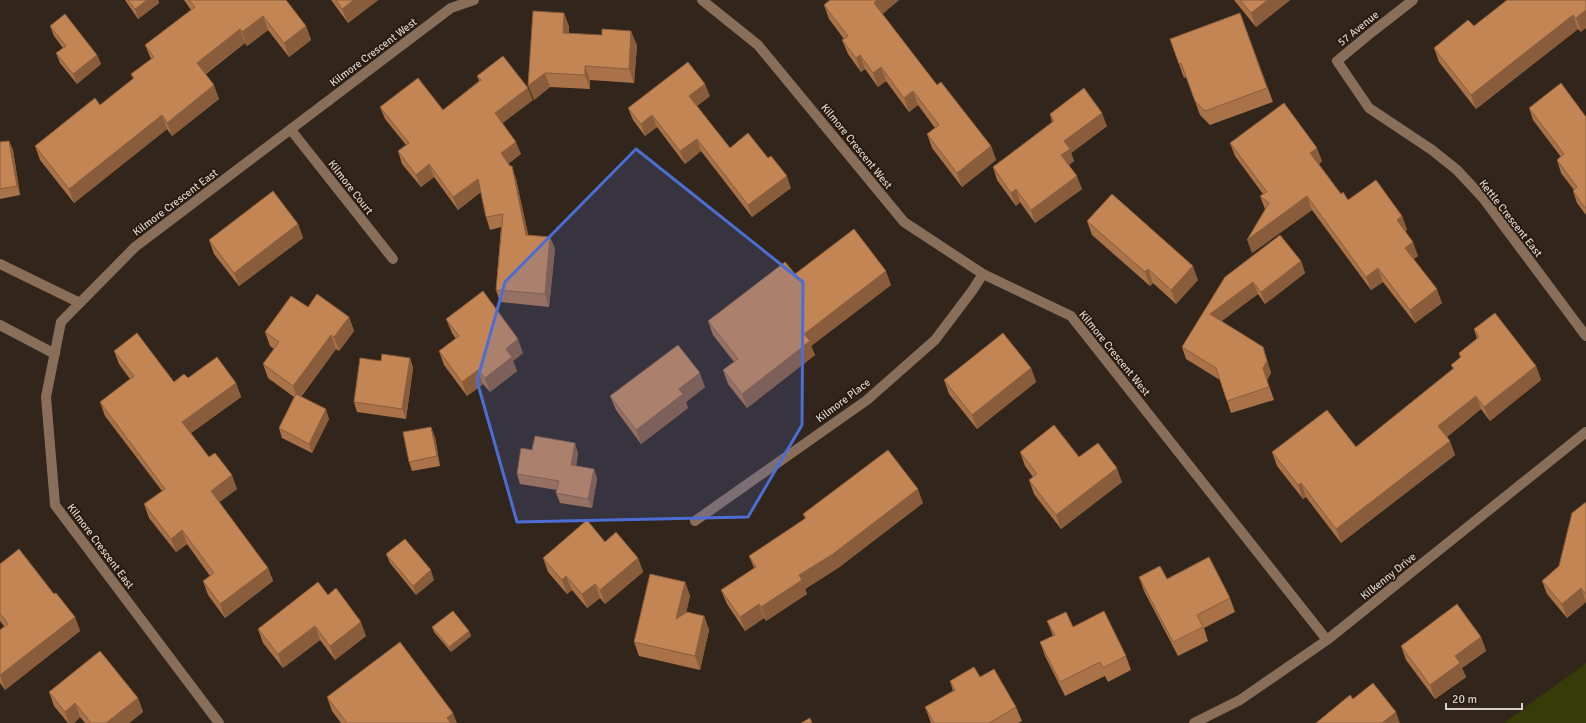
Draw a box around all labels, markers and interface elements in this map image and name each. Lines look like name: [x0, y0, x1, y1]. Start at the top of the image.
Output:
street label: 57 Avenue: [1335, 8, 1381, 49]
street label: Kilmore Crescent West: [327, 15, 420, 89]
street label: Kilmore Crescent West: [818, 101, 895, 192]
street label: Kilmore Court: [325, 158, 376, 217]
street label: Kilmore Crescent East: [130, 166, 221, 239]
street label: Kettle Crescent East: [1476, 177, 1545, 260]
street label: Kilmore Crescent West: [1076, 308, 1153, 399]
street label: Kilmore Place: [814, 376, 873, 425]
street label: Kilmore Crescent East: [64, 501, 137, 592]
street label: Kilkenny Drive: [1358, 550, 1419, 603]
scale bar: [1446, 685, 1522, 711]
text: 20 m: [1452, 692, 1477, 707]

